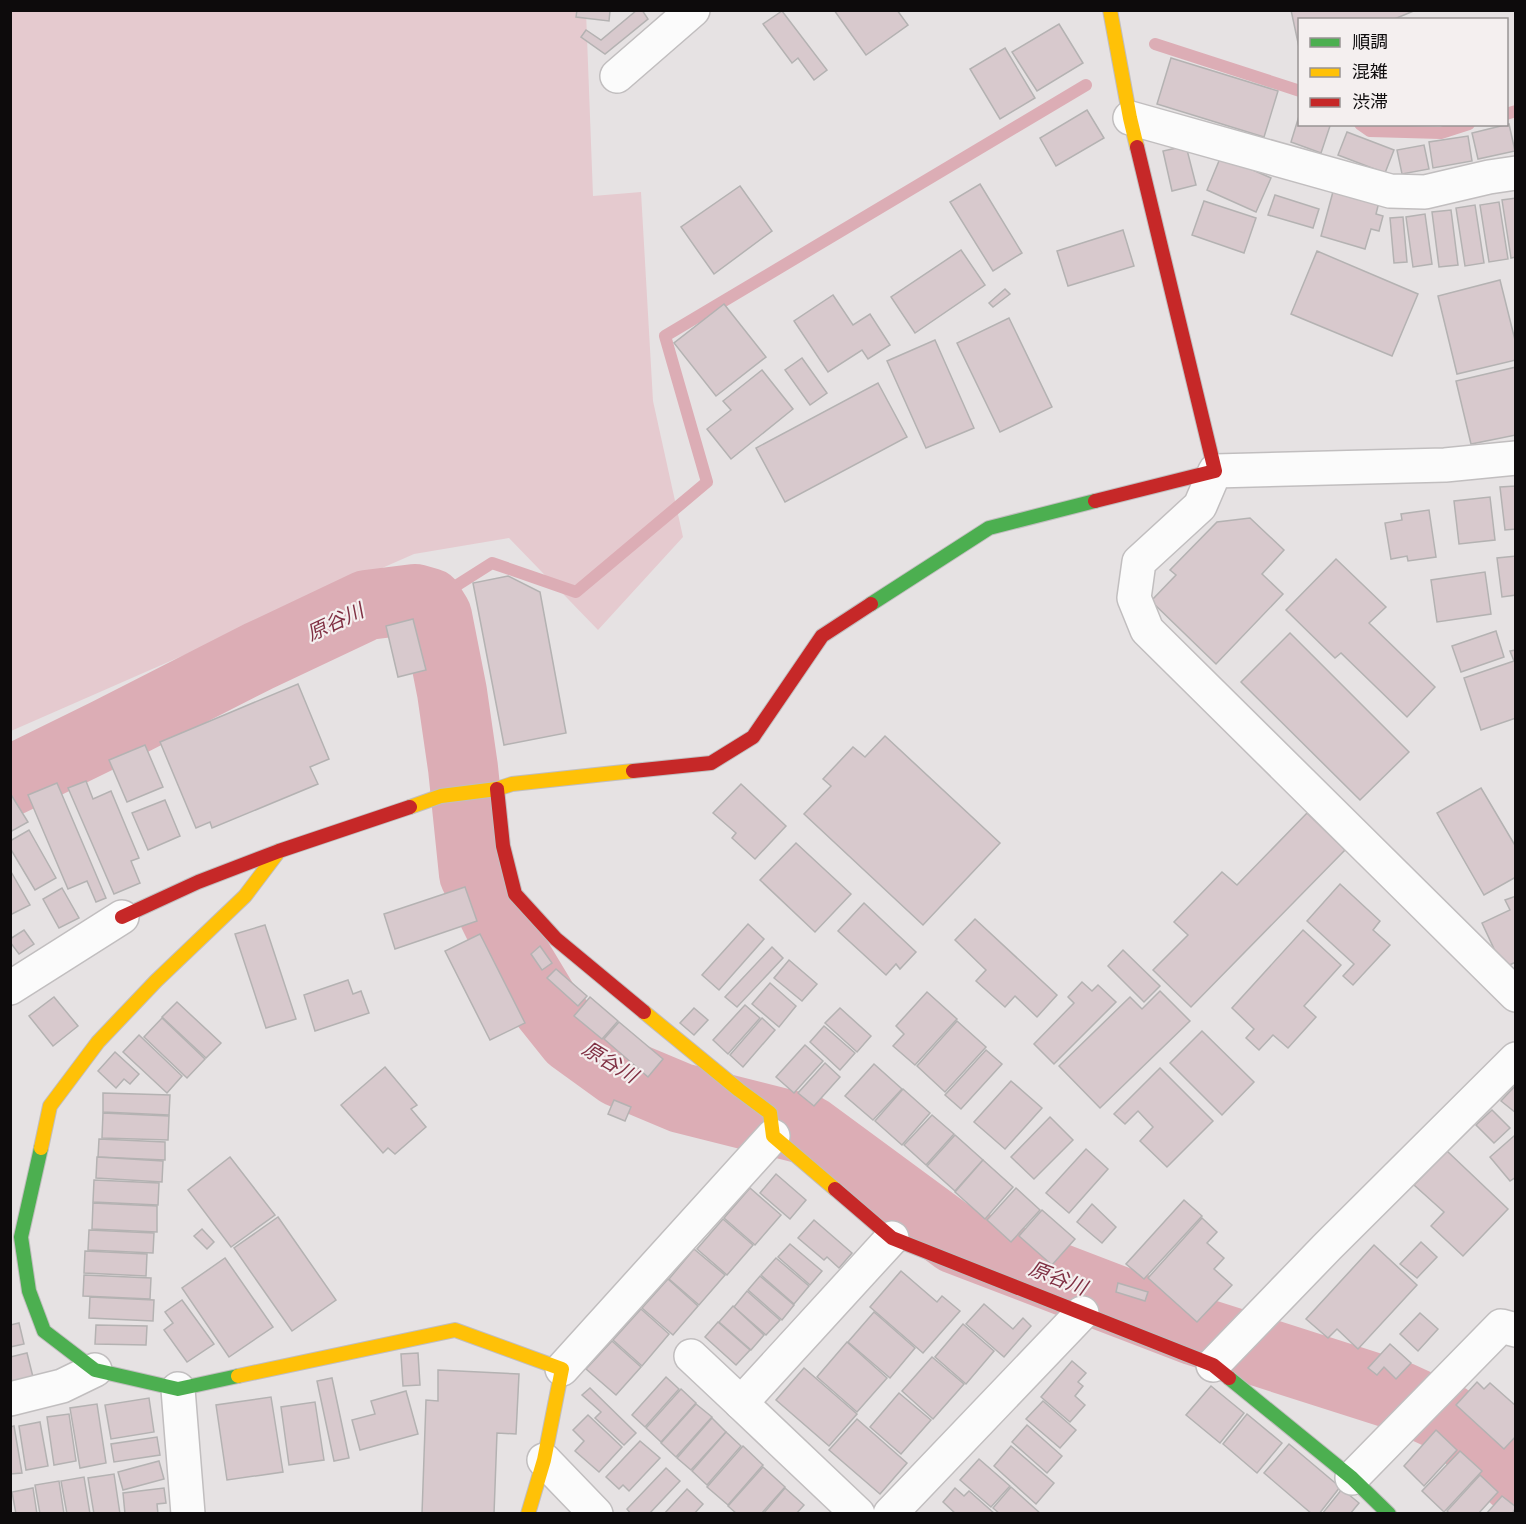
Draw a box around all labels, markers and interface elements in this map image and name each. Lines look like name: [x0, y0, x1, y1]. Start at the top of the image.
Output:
legend: [1298, 18, 1508, 126]
text: 順調: [1352, 31, 1388, 52]
text: 混雑: [1352, 61, 1388, 82]
text: 渋滞: [1352, 91, 1388, 112]
water label: 原谷川: [303, 598, 369, 646]
water label: 原谷川: [578, 1036, 644, 1089]
water label: 原谷川: [1026, 1256, 1092, 1301]

